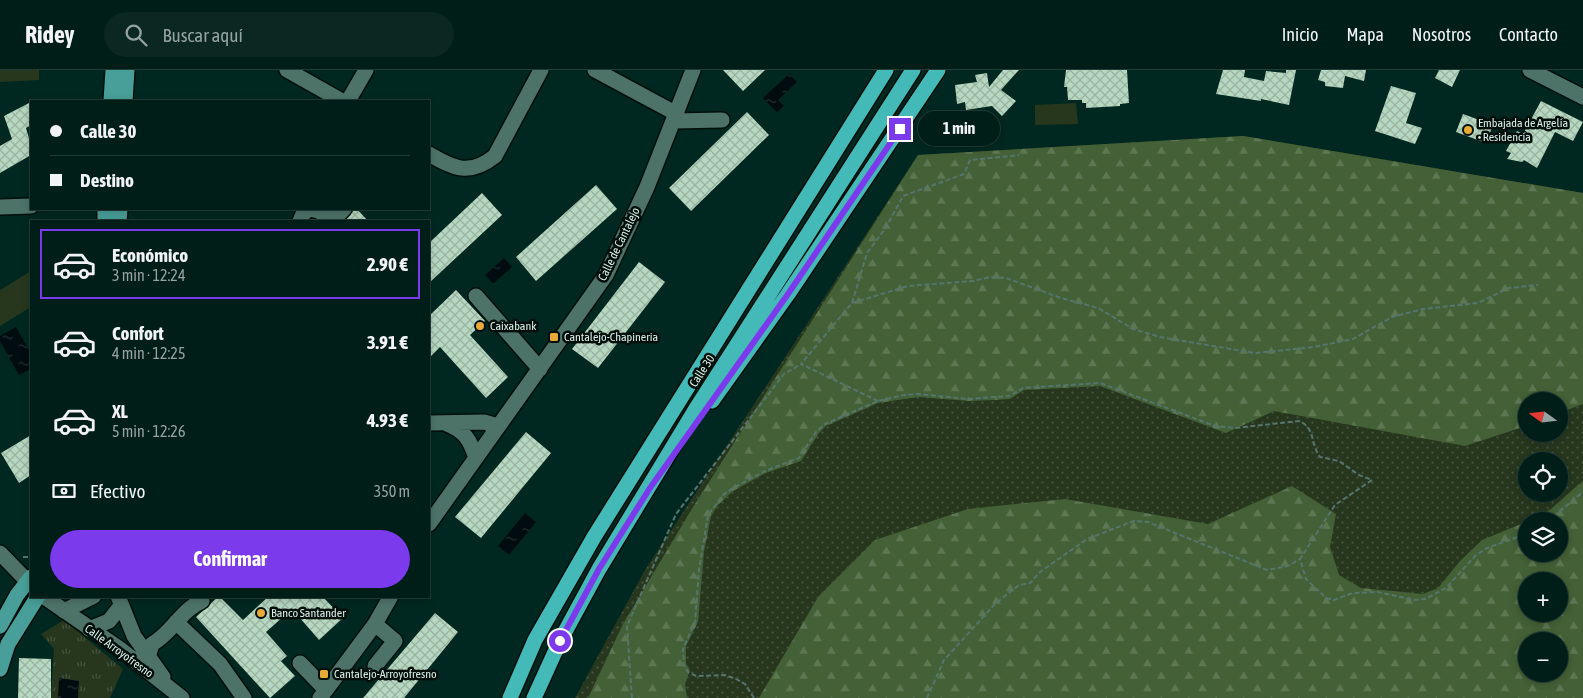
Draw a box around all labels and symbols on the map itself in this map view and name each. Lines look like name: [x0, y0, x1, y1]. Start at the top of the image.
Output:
callout: 1 min: [918, 112, 1000, 146]
place label: Embajada de Argelia - Residencia: [1478, 116, 1568, 144]
route end: [889, 118, 911, 140]
marker: Embajada de Argelia - Residencia: [1462, 124, 1474, 136]
street label: Calle de Cantalejo: [595, 205, 643, 283]
place label: Caixabank: [490, 319, 537, 333]
marker: Caixabank: [474, 320, 486, 332]
place label: Cantalejo-Chapineria: [564, 330, 658, 344]
marker: Cantalejo-Chapineria: [548, 331, 560, 343]
street label: Calle 30: [686, 352, 718, 390]
north arrow: [1518, 392, 1568, 442]
place label: Banco Santander: [271, 606, 346, 620]
marker: Banco Santander: [255, 607, 267, 619]
street label: Calle Arroyofresno: [82, 621, 156, 681]
route start: [549, 630, 571, 652]
place label: Cantalejo-Arroyofresno: [334, 667, 437, 681]
marker: Cantalejo-Arroyofresno: [318, 668, 330, 680]

